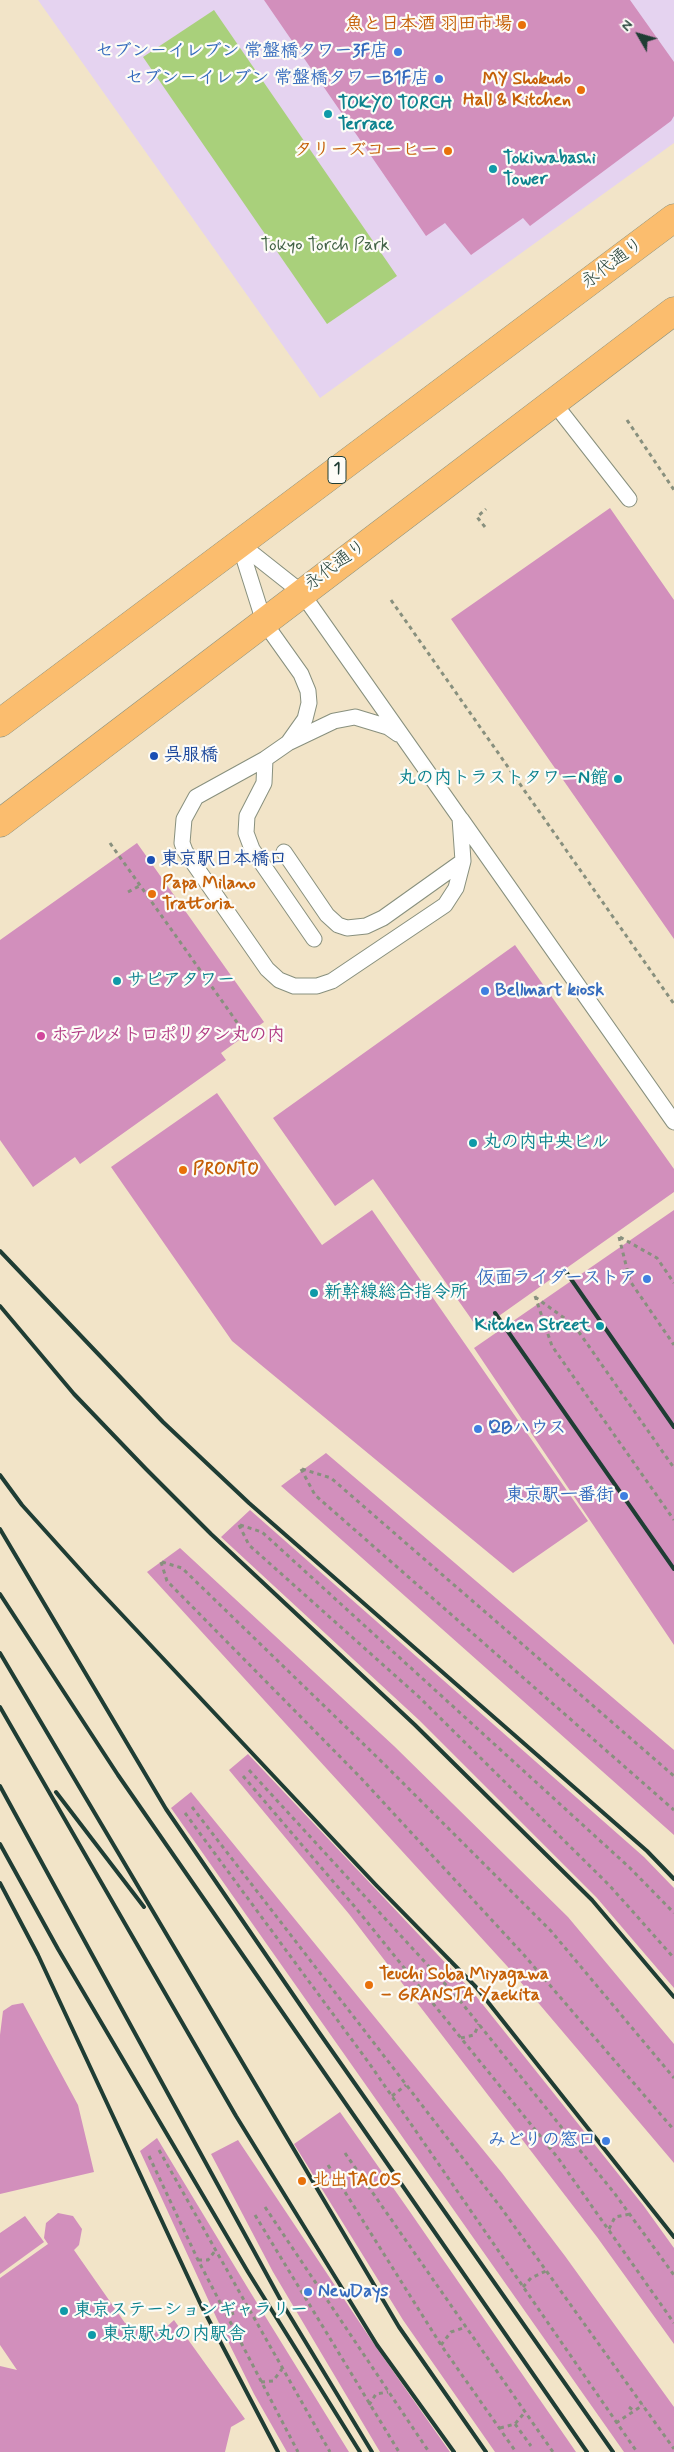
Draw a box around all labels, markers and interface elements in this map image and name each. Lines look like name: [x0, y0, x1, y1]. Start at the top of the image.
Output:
north arrow: [614, 10, 664, 60]
place label: 魚と日本酒 羽田市場: [345, 14, 512, 36]
text: N: [617, 17, 637, 35]
marker: 魚と日本酒 羽田市場: [516, 19, 528, 31]
place label: セブン－イレブン 常盤橋タワー3F店: [95, 41, 388, 63]
marker: セブン－イレブン 常盤橋タワー3F店: [392, 46, 404, 58]
place label: セブン－イレブン 常盤橋タワーB1F店: [125, 68, 429, 90]
place label: MY Shokudo Hall & Kitchen: [463, 69, 571, 112]
marker: セブン－イレブン 常盤橋タワーB1F店: [433, 73, 445, 85]
marker: MY Shokudo Hall & Kitchen: [575, 84, 587, 96]
place label: TOKYO TORCH Terrace: [338, 93, 452, 136]
marker: TOKYO TORCH Terrace: [322, 108, 334, 120]
place label: タリーズコーヒー: [294, 140, 438, 162]
marker: タリーズコーヒー: [442, 145, 454, 157]
place label: Tokiwabashi Tower: [503, 148, 596, 190]
marker: Tokiwabashi Tower: [487, 163, 499, 175]
street label: 永代通り: [578, 234, 648, 294]
park label: Tokyo Torch Park: [260, 235, 390, 257]
road number: 1: [328, 456, 346, 484]
street label: 永代通り: [301, 536, 371, 596]
place label: 呉服橋: [164, 745, 218, 767]
marker: 呉服橋: [148, 750, 160, 762]
place label: 丸の内トラストタワーN館: [398, 768, 608, 790]
marker: 丸の内トラストタワーN館: [612, 773, 624, 785]
place label: 東京駅日本橋口: [161, 849, 287, 871]
marker: 東京駅日本橋口: [145, 854, 157, 866]
place label: Papa Milano Trattoria: [162, 873, 256, 916]
marker: Papa Milano Trattoria: [146, 888, 158, 900]
place label: サピアタワー: [127, 970, 235, 992]
marker: サピアタワー: [111, 975, 123, 987]
place label: Bellmart kiosk: [495, 980, 604, 1002]
marker: Bellmart kiosk: [479, 985, 491, 997]
place label: ホテルメトロポリタン丸の内: [51, 1025, 285, 1047]
marker: ホテルメトロポリタン丸の内: [35, 1030, 47, 1042]
place label: 丸の内中央ビル: [483, 1132, 609, 1154]
marker: 丸の内中央ビル: [467, 1137, 479, 1149]
place label: PRONTO: [193, 1159, 259, 1181]
marker: PRONTO: [177, 1164, 189, 1176]
place label: 仮面ライダーストア: [477, 1268, 637, 1290]
marker: 仮面ライダーストア: [641, 1273, 653, 1285]
place label: 新幹線総合指令所: [324, 1282, 468, 1304]
marker: 新幹線総合指令所: [308, 1287, 320, 1299]
place label: Kitchen Street: [475, 1315, 590, 1337]
marker: Kitchen Street: [594, 1320, 606, 1332]
place label: QBハウス: [488, 1418, 566, 1440]
marker: QBハウス: [472, 1423, 484, 1435]
place label: 東京駅一番街: [506, 1485, 614, 1507]
marker: 東京駅一番街: [618, 1490, 630, 1502]
place label: Teuchi Soba Miyagawa – GRANSTA Yaekita: [379, 1964, 549, 2006]
marker: Teuchi Soba Miyagawa – GRANSTA Yaekita: [363, 1979, 375, 1991]
place label: みどりの窓口: [488, 2130, 596, 2152]
marker: みどりの窓口: [600, 2135, 612, 2147]
place label: 北出TACOS: [312, 2170, 401, 2192]
marker: 北出TACOS: [296, 2175, 308, 2187]
place label: NewDays: [318, 2281, 389, 2303]
marker: NewDays: [302, 2286, 314, 2298]
place label: 東京ステーションギャラリー: [74, 2300, 308, 2322]
marker: 東京ステーションギャラリー: [58, 2305, 70, 2317]
place label: 東京駅丸の内駅舎: [102, 2324, 246, 2346]
marker: 東京駅丸の内駅舎: [86, 2329, 98, 2341]

